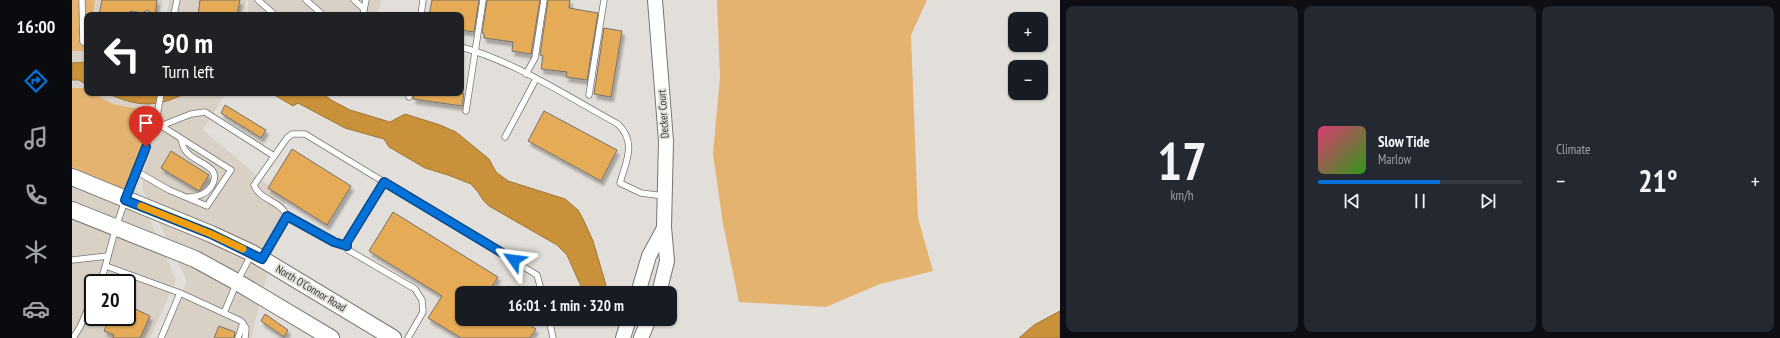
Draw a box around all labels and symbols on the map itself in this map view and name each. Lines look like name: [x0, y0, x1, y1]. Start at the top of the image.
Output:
street label: Decker Court: [654, 89, 672, 139]
pin: [129, 106, 163, 147]
position arrow: [493, 239, 535, 281]
street label: North O'Connor Road: [273, 262, 349, 315]
speed limit sign: 20: [84, 274, 136, 326]

